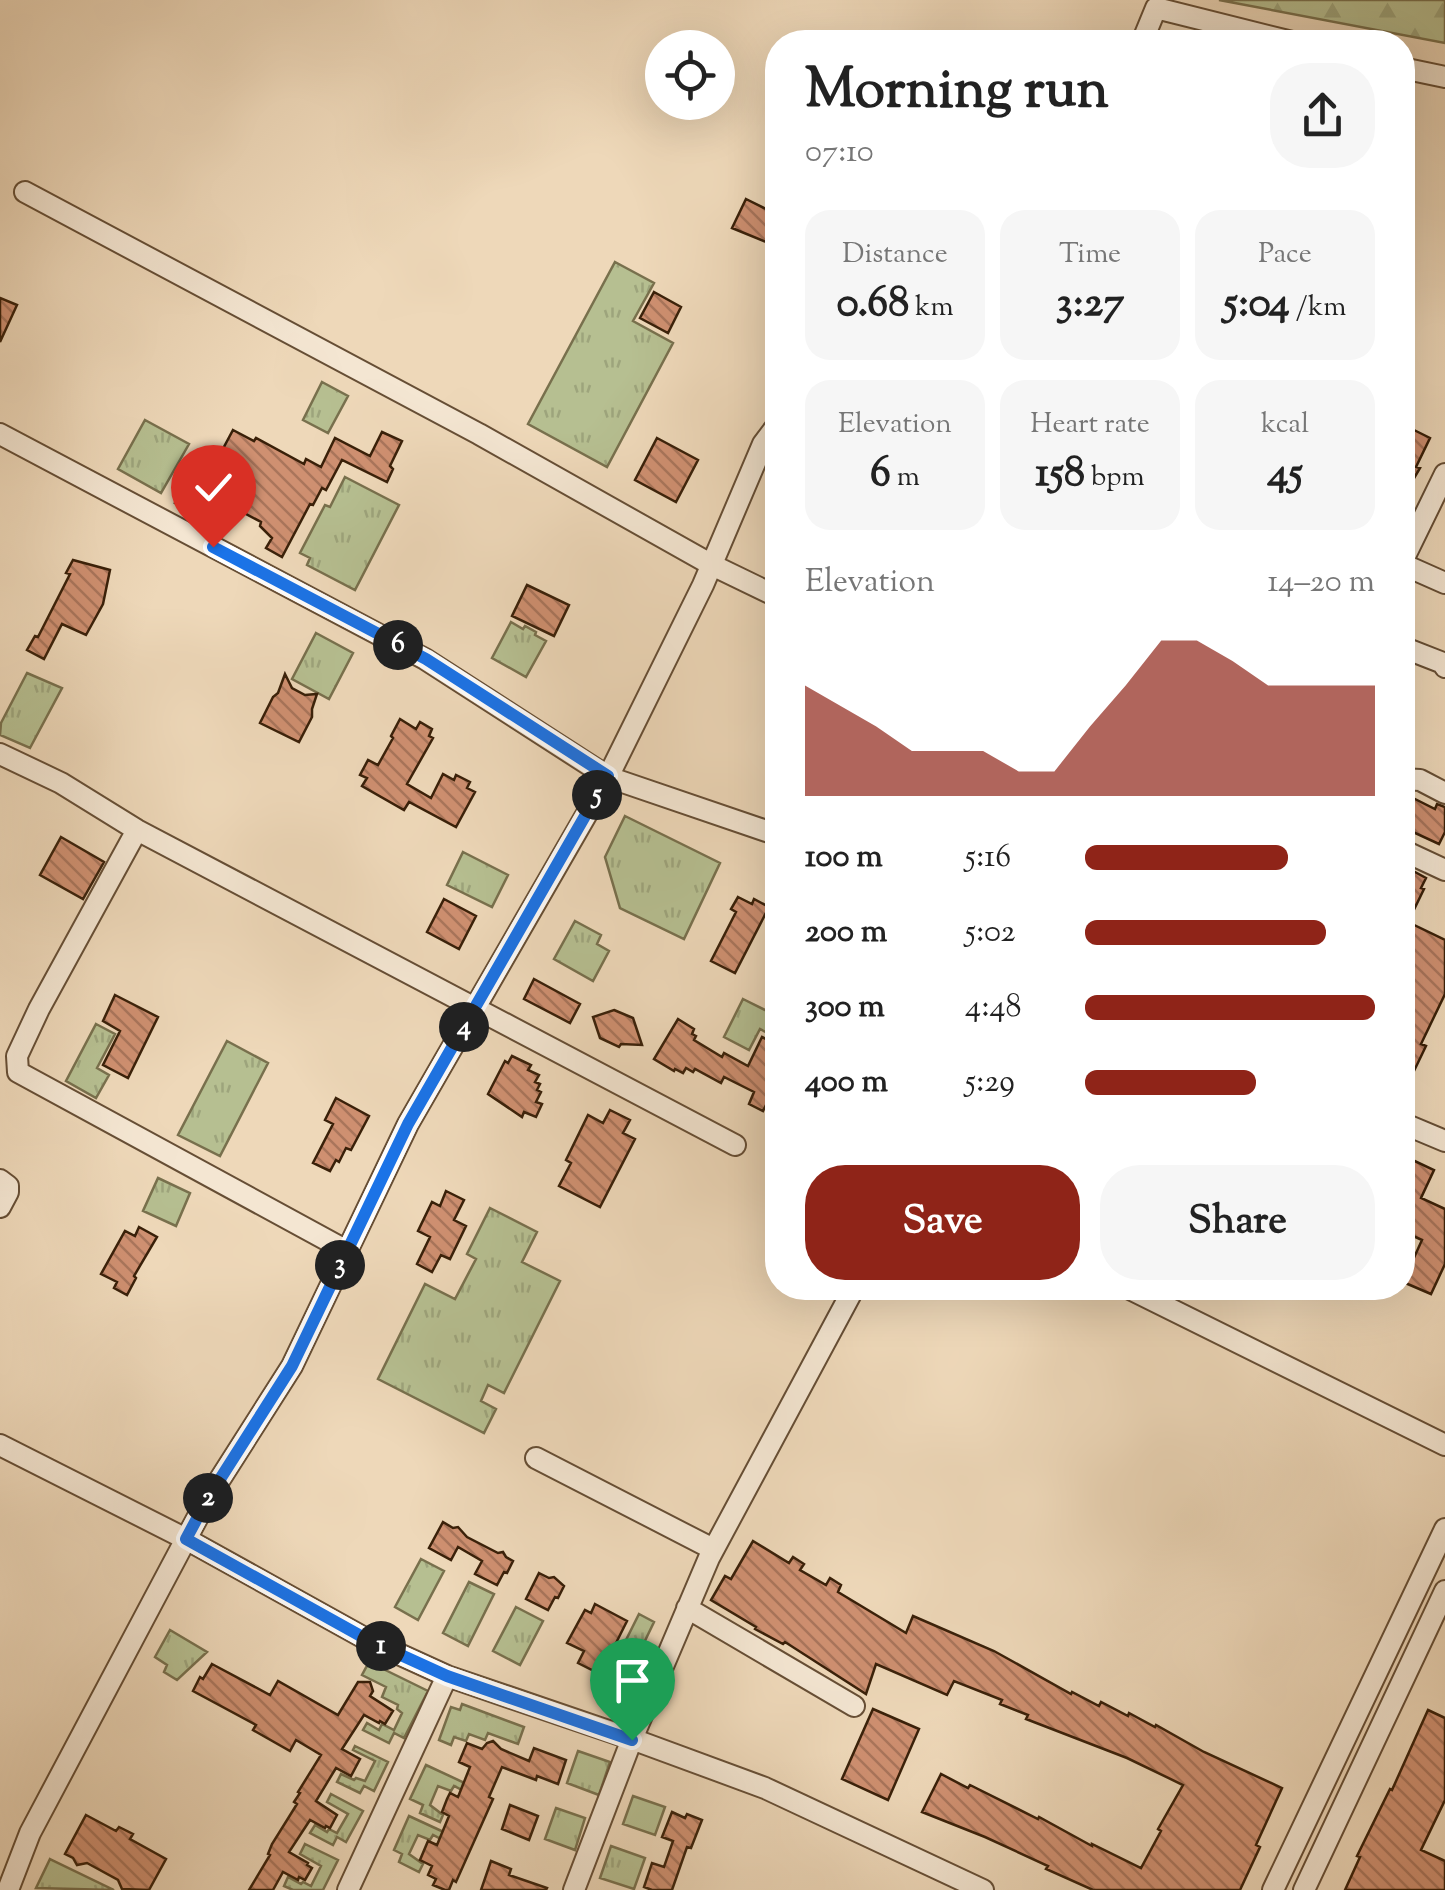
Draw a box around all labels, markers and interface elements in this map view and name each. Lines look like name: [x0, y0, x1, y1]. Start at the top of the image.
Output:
map controls: [645, 30, 735, 120]
button: locate: [645, 30, 735, 120]
text: Morning run: [805, 53, 1109, 132]
button: share: [1270, 63, 1375, 168]
text: 07:10: [805, 130, 874, 176]
text: Distance: [842, 235, 948, 275]
text: Time: [1059, 235, 1121, 275]
text: Pace: [1258, 235, 1312, 275]
text: 0.68: [836, 275, 909, 335]
text: 3:27: [1056, 275, 1124, 335]
text: 5:04: [1224, 275, 1290, 335]
text: km: [909, 288, 954, 328]
text: /km: [1290, 288, 1346, 328]
text: Elevation: [838, 405, 952, 445]
text: Heart rate: [1030, 405, 1150, 445]
text: kcal: [1261, 405, 1309, 445]
pin: [171, 445, 256, 548]
text: 6: [870, 445, 891, 505]
text: 158: [1035, 445, 1085, 505]
text: 45: [1267, 445, 1303, 505]
text: m: [891, 458, 920, 498]
text: bpm: [1085, 458, 1145, 498]
icon: check: [186, 460, 241, 515]
text: Elevation: [805, 560, 935, 606]
text: 14–20 m: [1267, 560, 1375, 606]
pin: 6: [373, 620, 423, 670]
text: 6: [391, 625, 405, 665]
pin: 5: [572, 770, 622, 820]
text: 5: [592, 775, 602, 815]
text: 100 m: [805, 835, 883, 881]
text: 5:16: [965, 835, 1011, 881]
text: 200 m: [805, 910, 887, 956]
text: 5:02: [965, 910, 1016, 956]
text: 300 m: [805, 985, 885, 1031]
text: 4:48: [965, 985, 1022, 1031]
pin: 4: [439, 1002, 489, 1052]
text: 4: [457, 1007, 471, 1047]
text: 400 m: [805, 1060, 888, 1106]
text: 5:29: [965, 1060, 1015, 1106]
button: Save: [805, 1165, 1080, 1280]
button: Share: [1100, 1165, 1375, 1280]
pin: 3: [315, 1240, 365, 1290]
text: 3: [334, 1245, 346, 1285]
pin: 2: [183, 1473, 233, 1523]
text: 2: [201, 1478, 215, 1518]
pin: 1: [356, 1621, 406, 1671]
text: 1: [376, 1626, 386, 1666]
pin: [590, 1638, 675, 1741]
icon: arrive: [605, 1653, 660, 1708]

